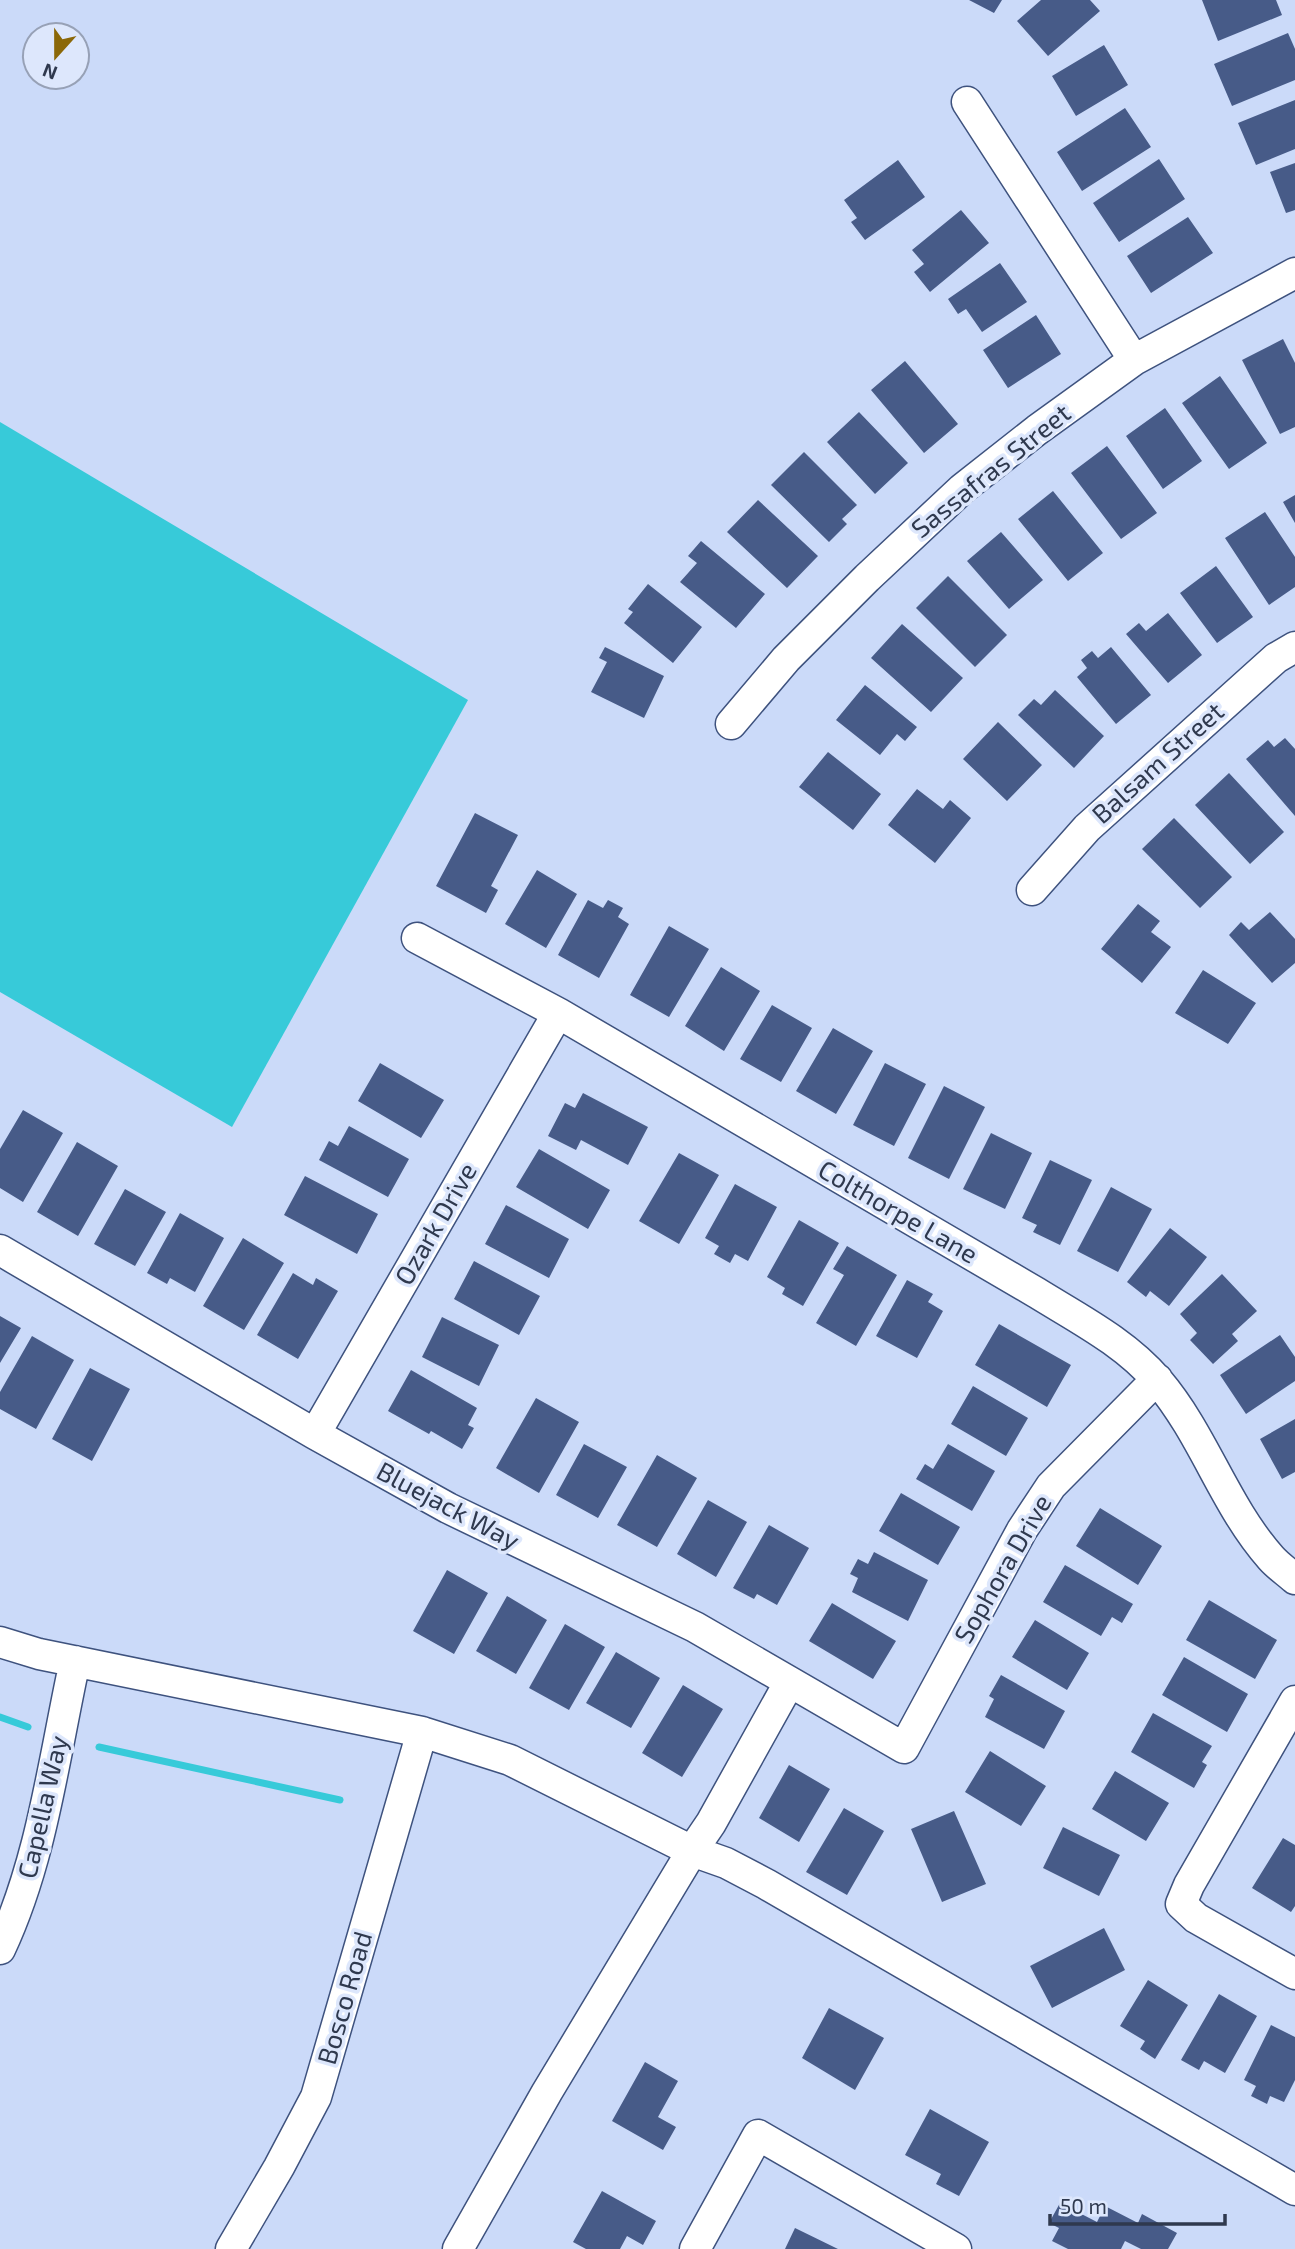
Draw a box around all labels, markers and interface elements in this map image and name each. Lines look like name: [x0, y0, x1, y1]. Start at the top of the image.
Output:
north arrow: [21, 21, 91, 91]
text: N: [39, 59, 60, 86]
street label: Sassafras Street: [904, 396, 1076, 543]
street label: Balsam Street: [1085, 695, 1229, 829]
street label: Colthorpe Lane: [814, 1153, 984, 1269]
street label: Ozark Drive: [387, 1157, 482, 1290]
street label: Bluejack Way: [372, 1454, 525, 1555]
street label: Sophora Drive: [947, 1488, 1057, 1648]
street label: Capella Way: [10, 1732, 73, 1881]
street label: Bosco Road: [310, 1927, 377, 2068]
scale bar: [1050, 2182, 1225, 2226]
text: 50 m: [1060, 2193, 1107, 2218]

